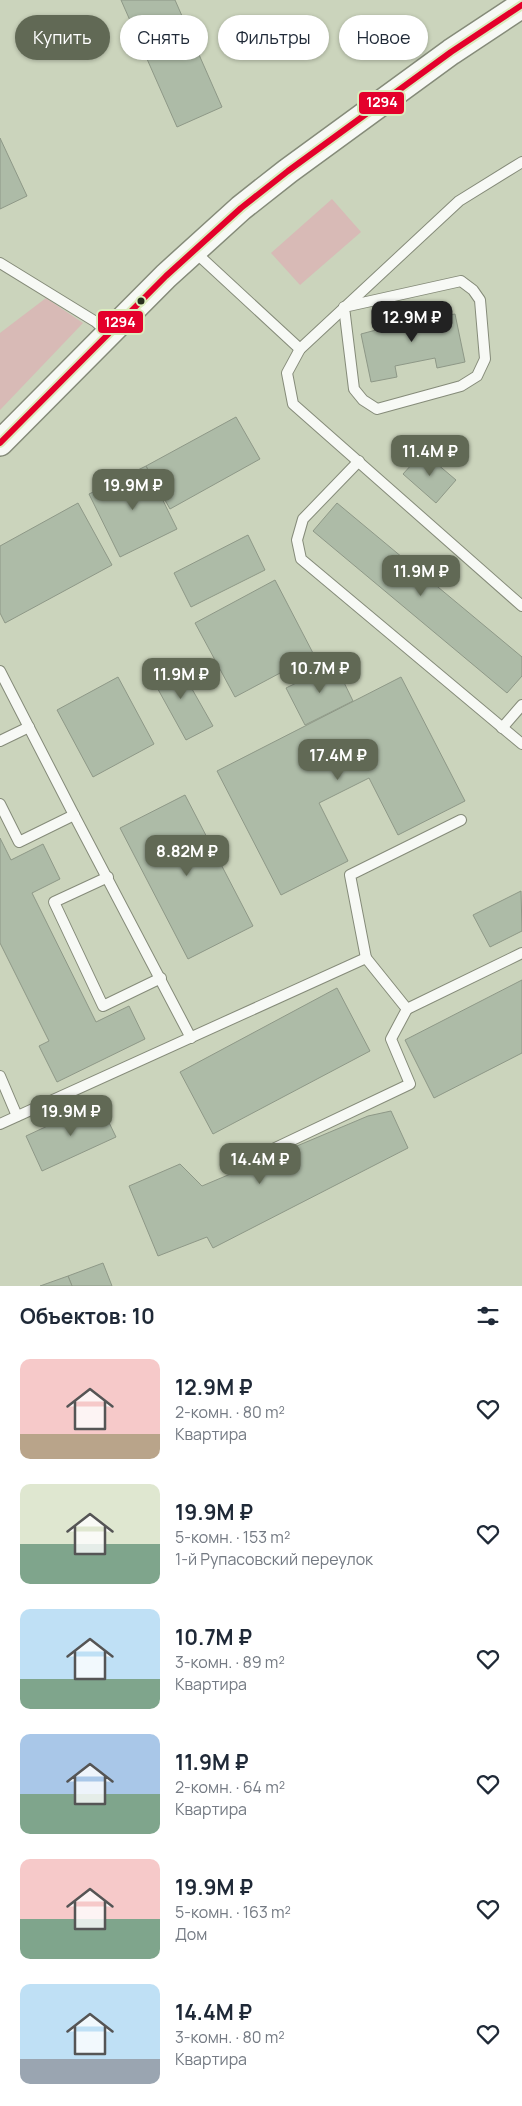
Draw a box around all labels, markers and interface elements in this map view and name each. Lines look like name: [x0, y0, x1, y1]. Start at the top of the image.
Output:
chip: Купить: [15, 15, 110, 60]
chip: Снять: [120, 15, 208, 60]
chip: Фильтры: [218, 15, 329, 60]
chip: Новое: [339, 15, 428, 60]
line badge: 1294: [358, 91, 405, 115]
text: 1294: [366, 92, 398, 111]
unlabelled marker: [136, 296, 146, 306]
pin: 12.9M ₽: [366, 300, 458, 343]
text: 12.9M ₽: [382, 306, 442, 328]
line badge: 1294: [97, 310, 144, 334]
text: 1294: [104, 312, 136, 331]
pin: 11.4M ₽: [384, 434, 476, 477]
text: 11.4M ₽: [402, 440, 458, 462]
pin: 19.9M ₽: [87, 468, 179, 511]
text: 19.9M ₽: [103, 474, 163, 496]
pin: 11.9M ₽: [375, 554, 467, 597]
text: 11.9M ₽: [393, 560, 449, 582]
pin: 10.7M ₽: [274, 652, 366, 694]
text: 10.7M ₽: [291, 657, 349, 679]
pin: 11.9M ₽: [135, 658, 227, 700]
text: 11.9M ₽: [153, 663, 209, 685]
pin: 17.4M ₽: [292, 738, 384, 781]
text: 17.4M ₽: [309, 744, 367, 766]
pin: 8.82M ₽: [141, 834, 233, 877]
text: 8.82M ₽: [156, 840, 218, 862]
pin: 19.9M ₽: [25, 1094, 117, 1137]
text: 19.9M ₽: [41, 1100, 101, 1122]
pin: 14.4M ₽: [214, 1142, 306, 1185]
text: 14.4M ₽: [231, 1148, 289, 1170]
text: Объектов: 10: [20, 1302, 155, 1330]
icon: filters: [474, 1302, 502, 1330]
text: 12.9M ₽: [175, 1373, 253, 1401]
icon: home: [60, 1379, 120, 1439]
icon: heart: [474, 1395, 502, 1423]
text: 2-комн. · 80 m²: [175, 1401, 285, 1423]
text: Квартира: [175, 1423, 247, 1445]
text: 19.9M ₽: [175, 1498, 253, 1526]
icon: home: [60, 1504, 120, 1564]
icon: heart: [474, 1520, 502, 1548]
text: 5-комн. · 153 m²: [175, 1526, 290, 1548]
text: 1-й Рупасовский переулок: [175, 1548, 373, 1570]
text: 10.7M ₽: [175, 1623, 252, 1651]
icon: home: [60, 1629, 120, 1689]
icon: heart: [474, 1645, 502, 1673]
text: 3-комн. · 89 m²: [175, 1651, 285, 1673]
text: Квартира: [175, 1673, 247, 1695]
text: 11.9M ₽: [175, 1748, 249, 1776]
icon: home: [60, 1754, 120, 1814]
icon: heart: [474, 1770, 502, 1798]
text: 2-комн. · 64 m²: [175, 1776, 285, 1798]
text: Квартира: [175, 1798, 247, 1820]
text: 19.9M ₽: [175, 1873, 253, 1901]
icon: home: [60, 1879, 120, 1939]
icon: heart: [474, 1895, 502, 1923]
text: 5-комн. · 163 m²: [175, 1901, 291, 1923]
text: Дом: [175, 1923, 207, 1945]
text: 14.4M ₽: [175, 1998, 252, 2026]
icon: home: [60, 2004, 120, 2064]
icon: heart: [474, 2020, 502, 2048]
text: 3-комн. · 80 m²: [175, 2026, 285, 2048]
text: Квартира: [175, 2048, 247, 2070]

